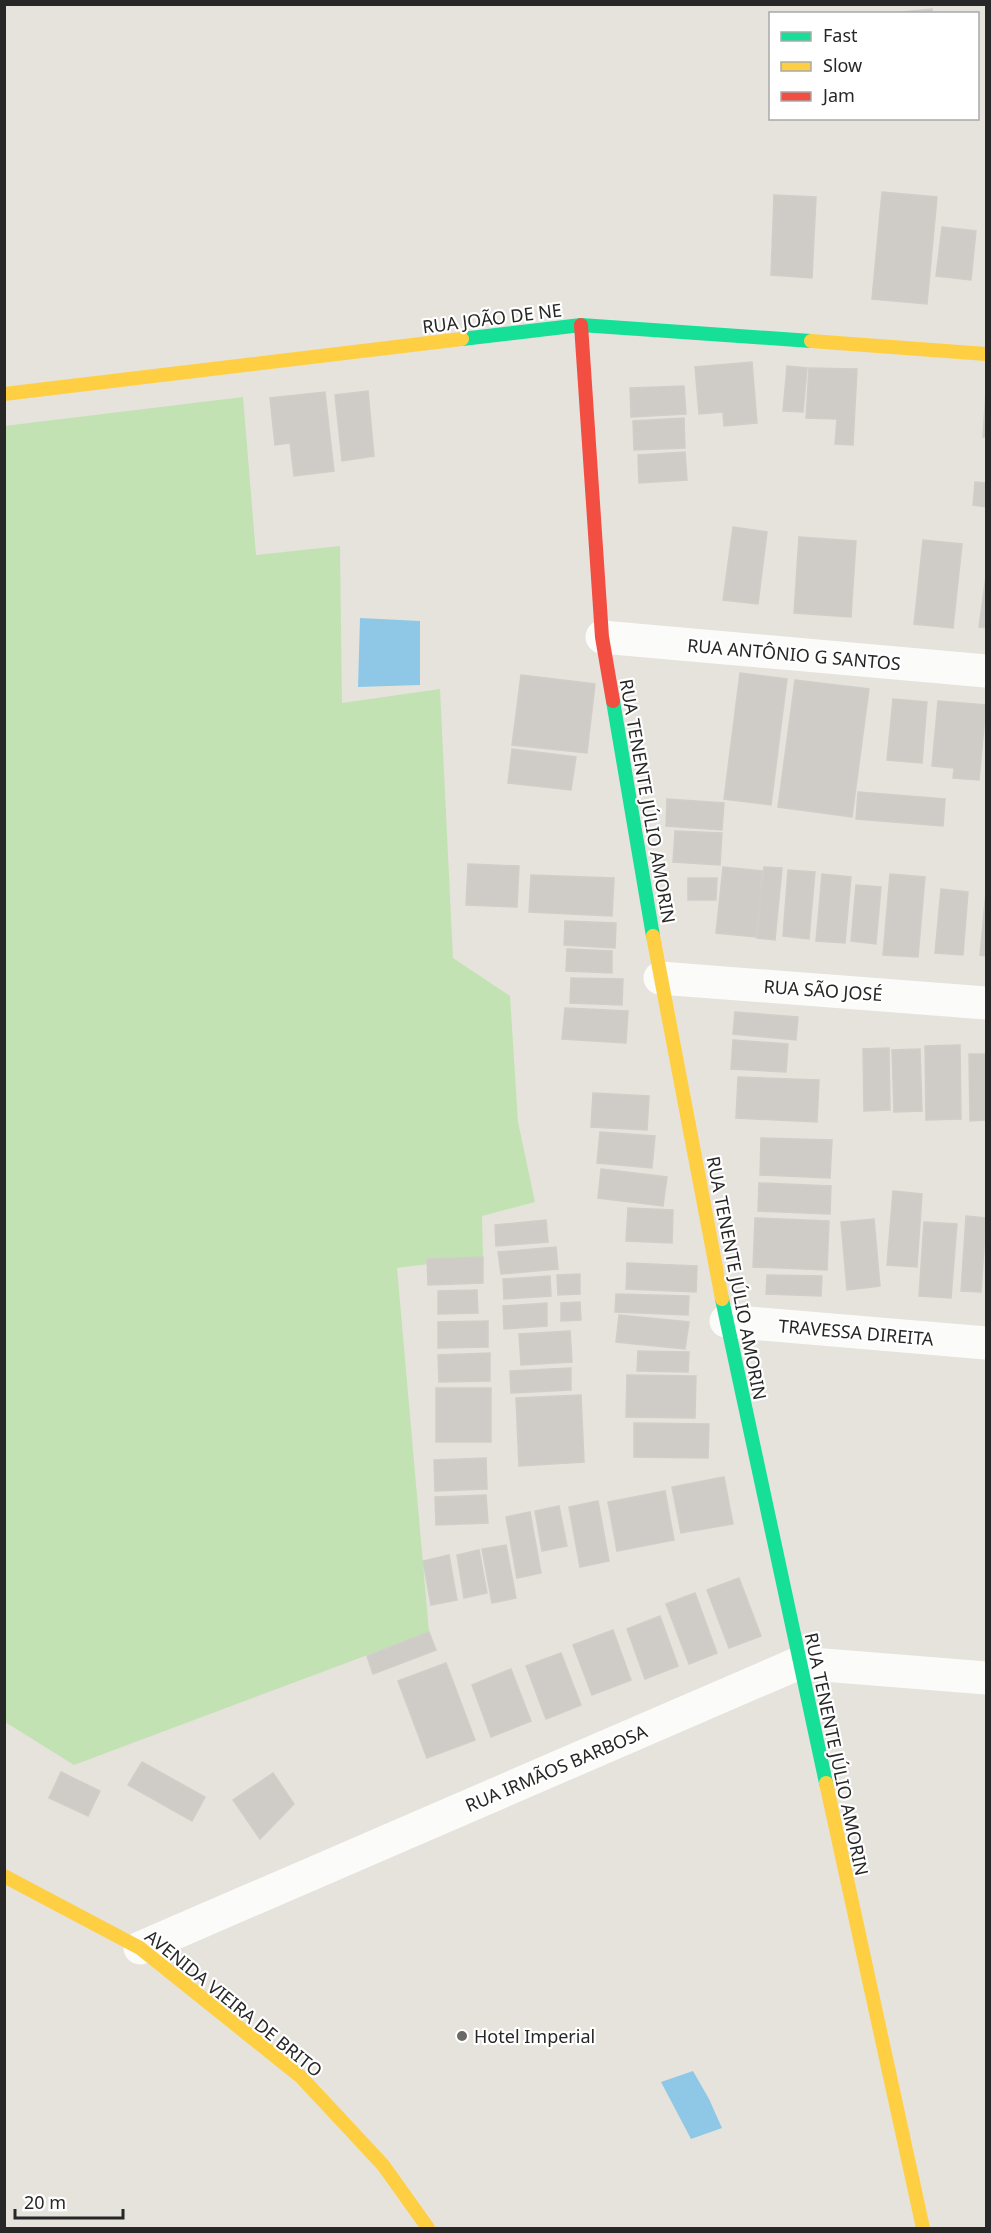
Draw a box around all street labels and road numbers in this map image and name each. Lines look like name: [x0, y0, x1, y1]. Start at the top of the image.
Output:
street label: RUA JOÃO DE NE: [421, 298, 563, 338]
street label: RUA ANTÔNIO G SANTOS: [686, 633, 902, 675]
street label: RUA TENENTE JÚLIO AMORIN: [615, 677, 681, 925]
street label: RUA SÃO JOSÉ: [763, 974, 883, 1006]
street label: RUA TENENTE JÚLIO AMORIN: [702, 1154, 772, 1402]
street label: TRAVESSA DIREITA: [777, 1313, 935, 1351]
street label: RUA TENENTE JÚLIO AMORIN: [800, 1630, 874, 1878]
street label: RUA IRMÃOS BARBOSA: [461, 1719, 651, 1817]
street label: AVENIDA VIEIRA DE BRITO: [140, 1924, 328, 2082]

